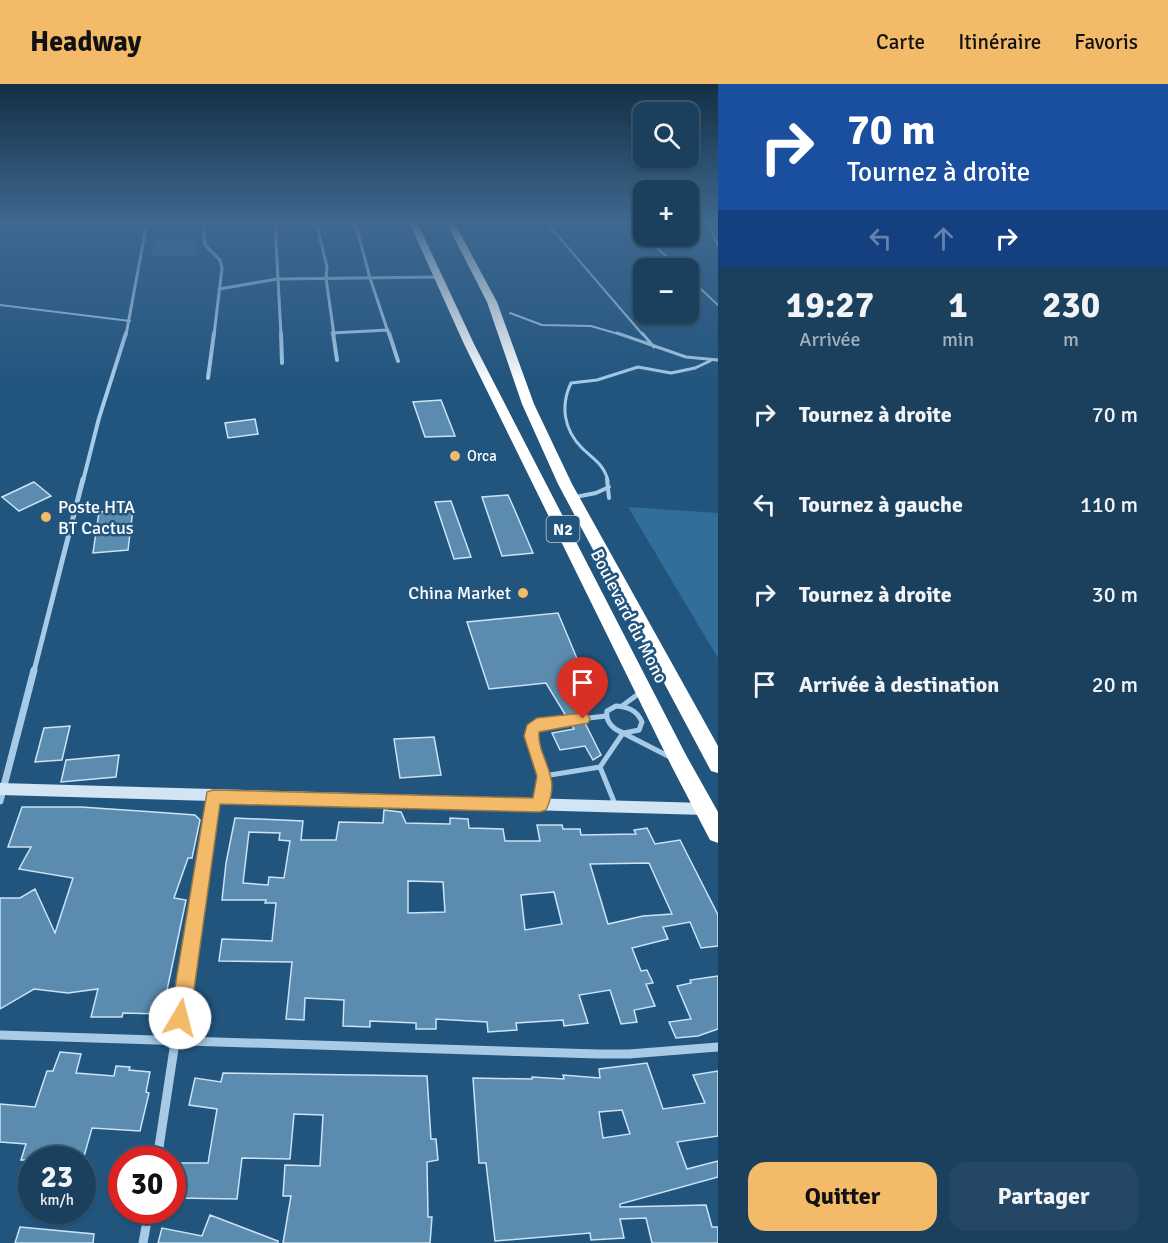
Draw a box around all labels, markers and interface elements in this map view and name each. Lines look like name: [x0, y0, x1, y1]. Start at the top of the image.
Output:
text: Headway: [30, 25, 141, 59]
text: Carte: [876, 29, 925, 55]
text: Itinéraire: [958, 29, 1041, 55]
text: Favoris: [1074, 29, 1138, 55]
map controls: [633, 102, 699, 324]
button: search: [633, 102, 699, 168]
text: 70 m: [847, 105, 936, 156]
icon: right: [748, 108, 826, 186]
text: Tournez à droite: [847, 156, 1030, 189]
button: +: [633, 180, 699, 246]
icon: left: [864, 222, 897, 255]
icon: ahead: [927, 222, 960, 255]
icon: right: [990, 222, 1023, 255]
button: −: [633, 258, 699, 324]
text: 19:27: [786, 283, 874, 328]
text: 1: [948, 283, 968, 328]
text: 230: [1042, 283, 1100, 328]
text: Arrivée: [799, 327, 861, 352]
text: min: [942, 327, 974, 352]
text: m: [1063, 327, 1079, 352]
icon: right: [748, 398, 781, 431]
text: Tournez à droite: [799, 401, 952, 428]
text: 70 m: [1092, 401, 1138, 428]
place label: Orca: [467, 447, 497, 465]
marker: Orca: [448, 449, 462, 463]
icon: left: [748, 488, 781, 521]
text: Tournez à gauche: [799, 491, 963, 518]
text: 110 m: [1080, 491, 1138, 518]
place label: Poste HTA BT Cactus: [58, 496, 135, 539]
marker: Poste HTA BT Cactus: [39, 510, 53, 524]
road number: N2: [546, 516, 580, 542]
street label: Boulevard du Mono: [586, 545, 672, 687]
icon: right: [748, 578, 781, 611]
text: Tournez à droite: [799, 581, 952, 608]
text: 30 m: [1092, 581, 1138, 608]
place label: China Market: [408, 582, 511, 604]
marker: China Market: [516, 586, 530, 600]
pin: [557, 657, 608, 719]
icon: arrive: [566, 666, 599, 699]
icon: arrive: [748, 668, 781, 701]
text: Arrivée à destination: [799, 671, 999, 698]
text: 20 m: [1092, 671, 1138, 698]
position arrow: [148, 986, 212, 1050]
speed limit sign: 30: [108, 1146, 186, 1224]
text: 23: [41, 1159, 73, 1196]
button: Quitter: [748, 1162, 937, 1231]
button: Partager: [949, 1162, 1138, 1231]
text: km/h: [40, 1191, 74, 1209]

